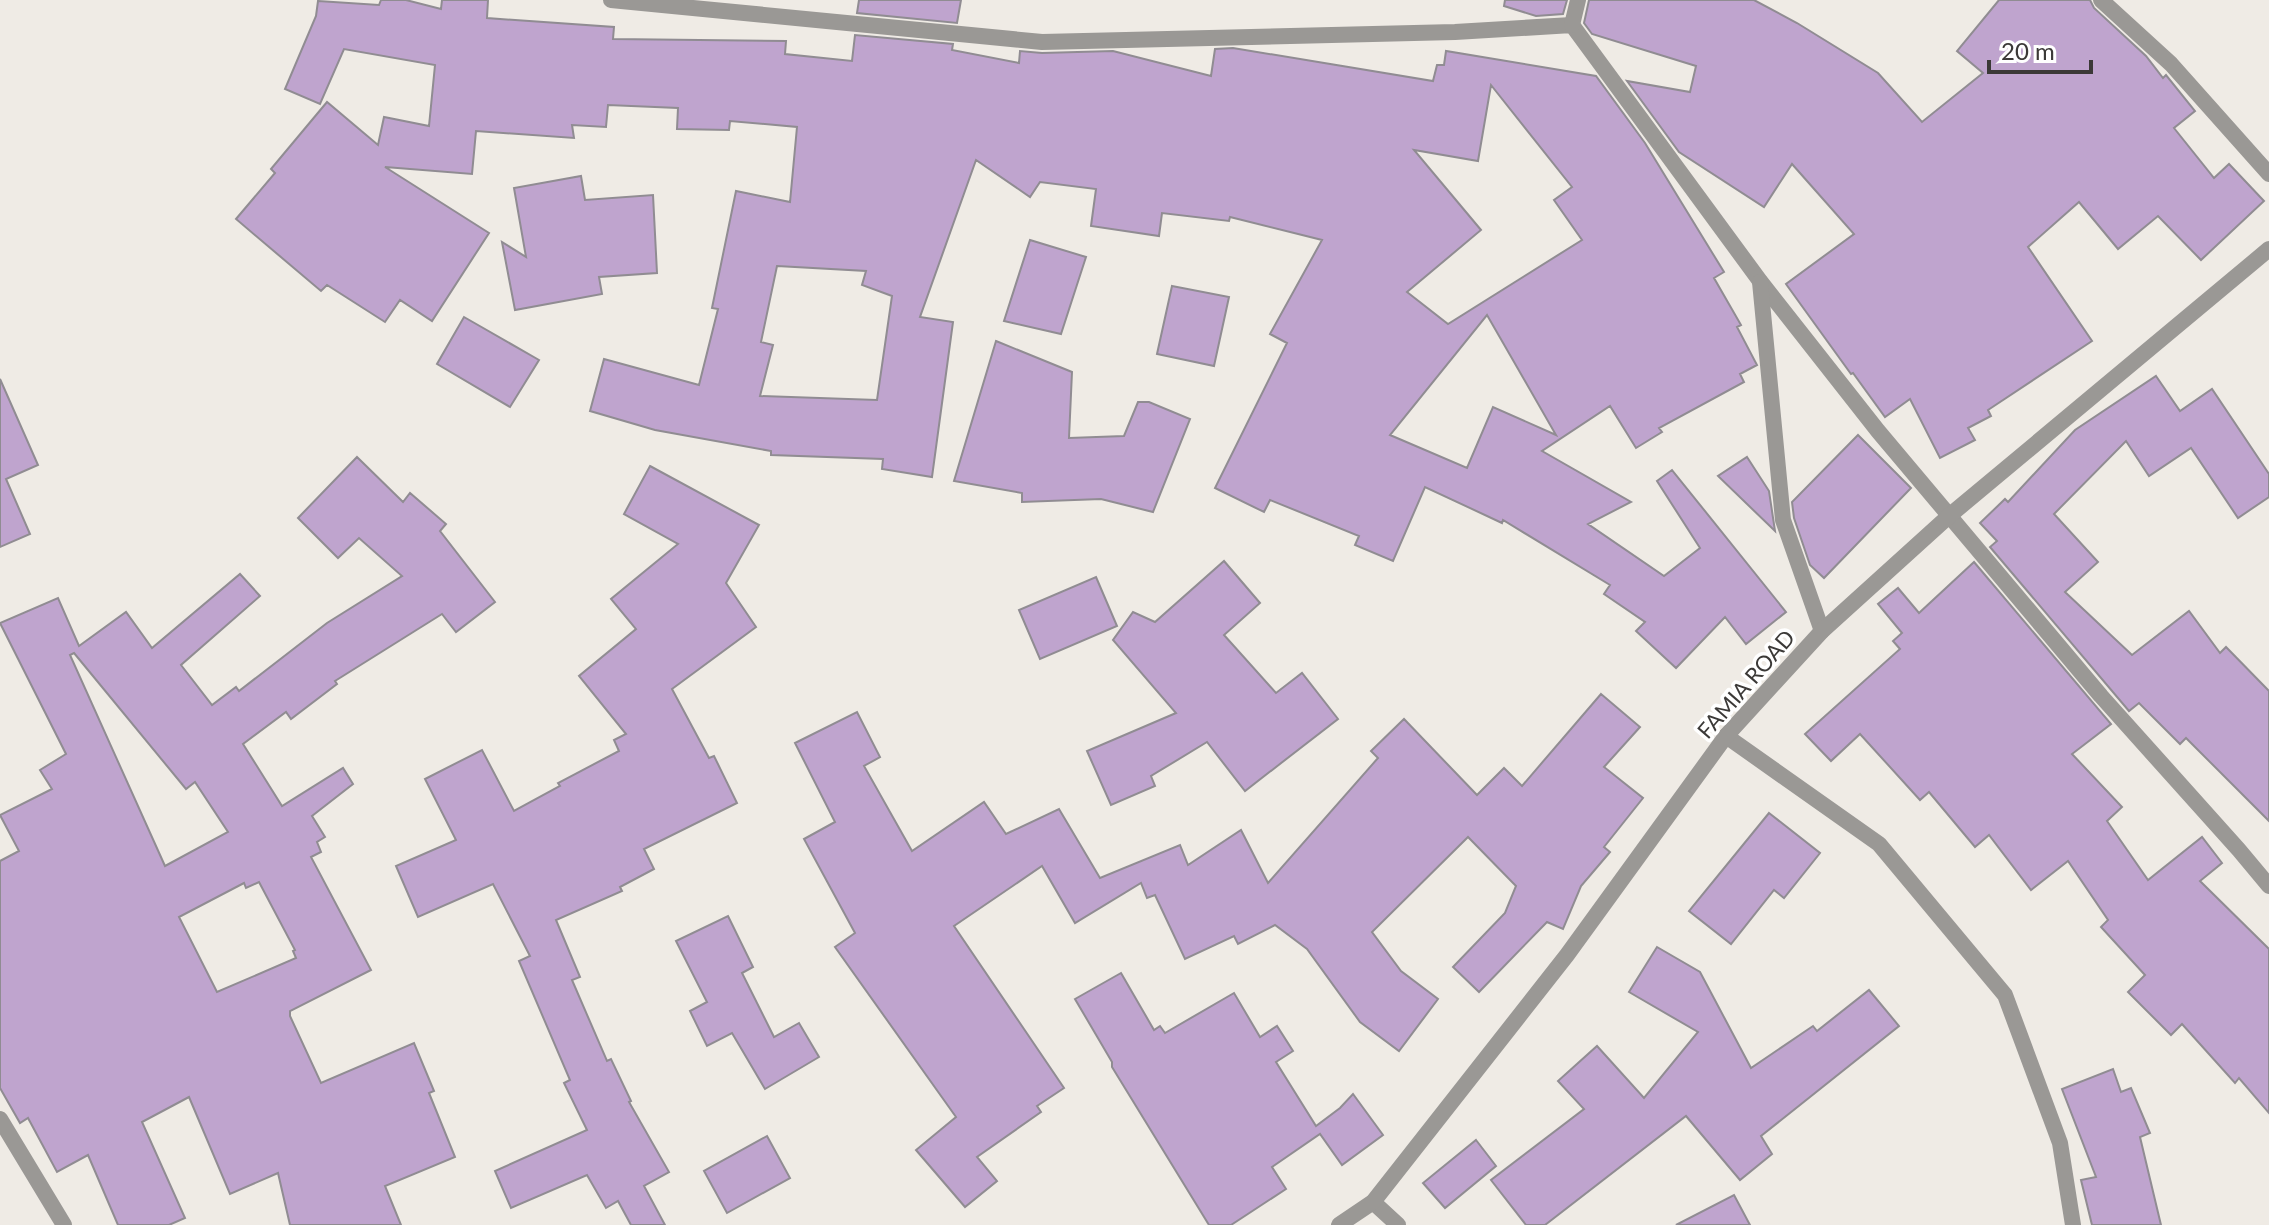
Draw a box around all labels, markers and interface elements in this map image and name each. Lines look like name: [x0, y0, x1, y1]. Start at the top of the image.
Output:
scale bar: [1989, 24, 2091, 74]
text: 20 m: [2001, 36, 2055, 65]
street label: FAMIA ROAD: [1691, 624, 1800, 743]

